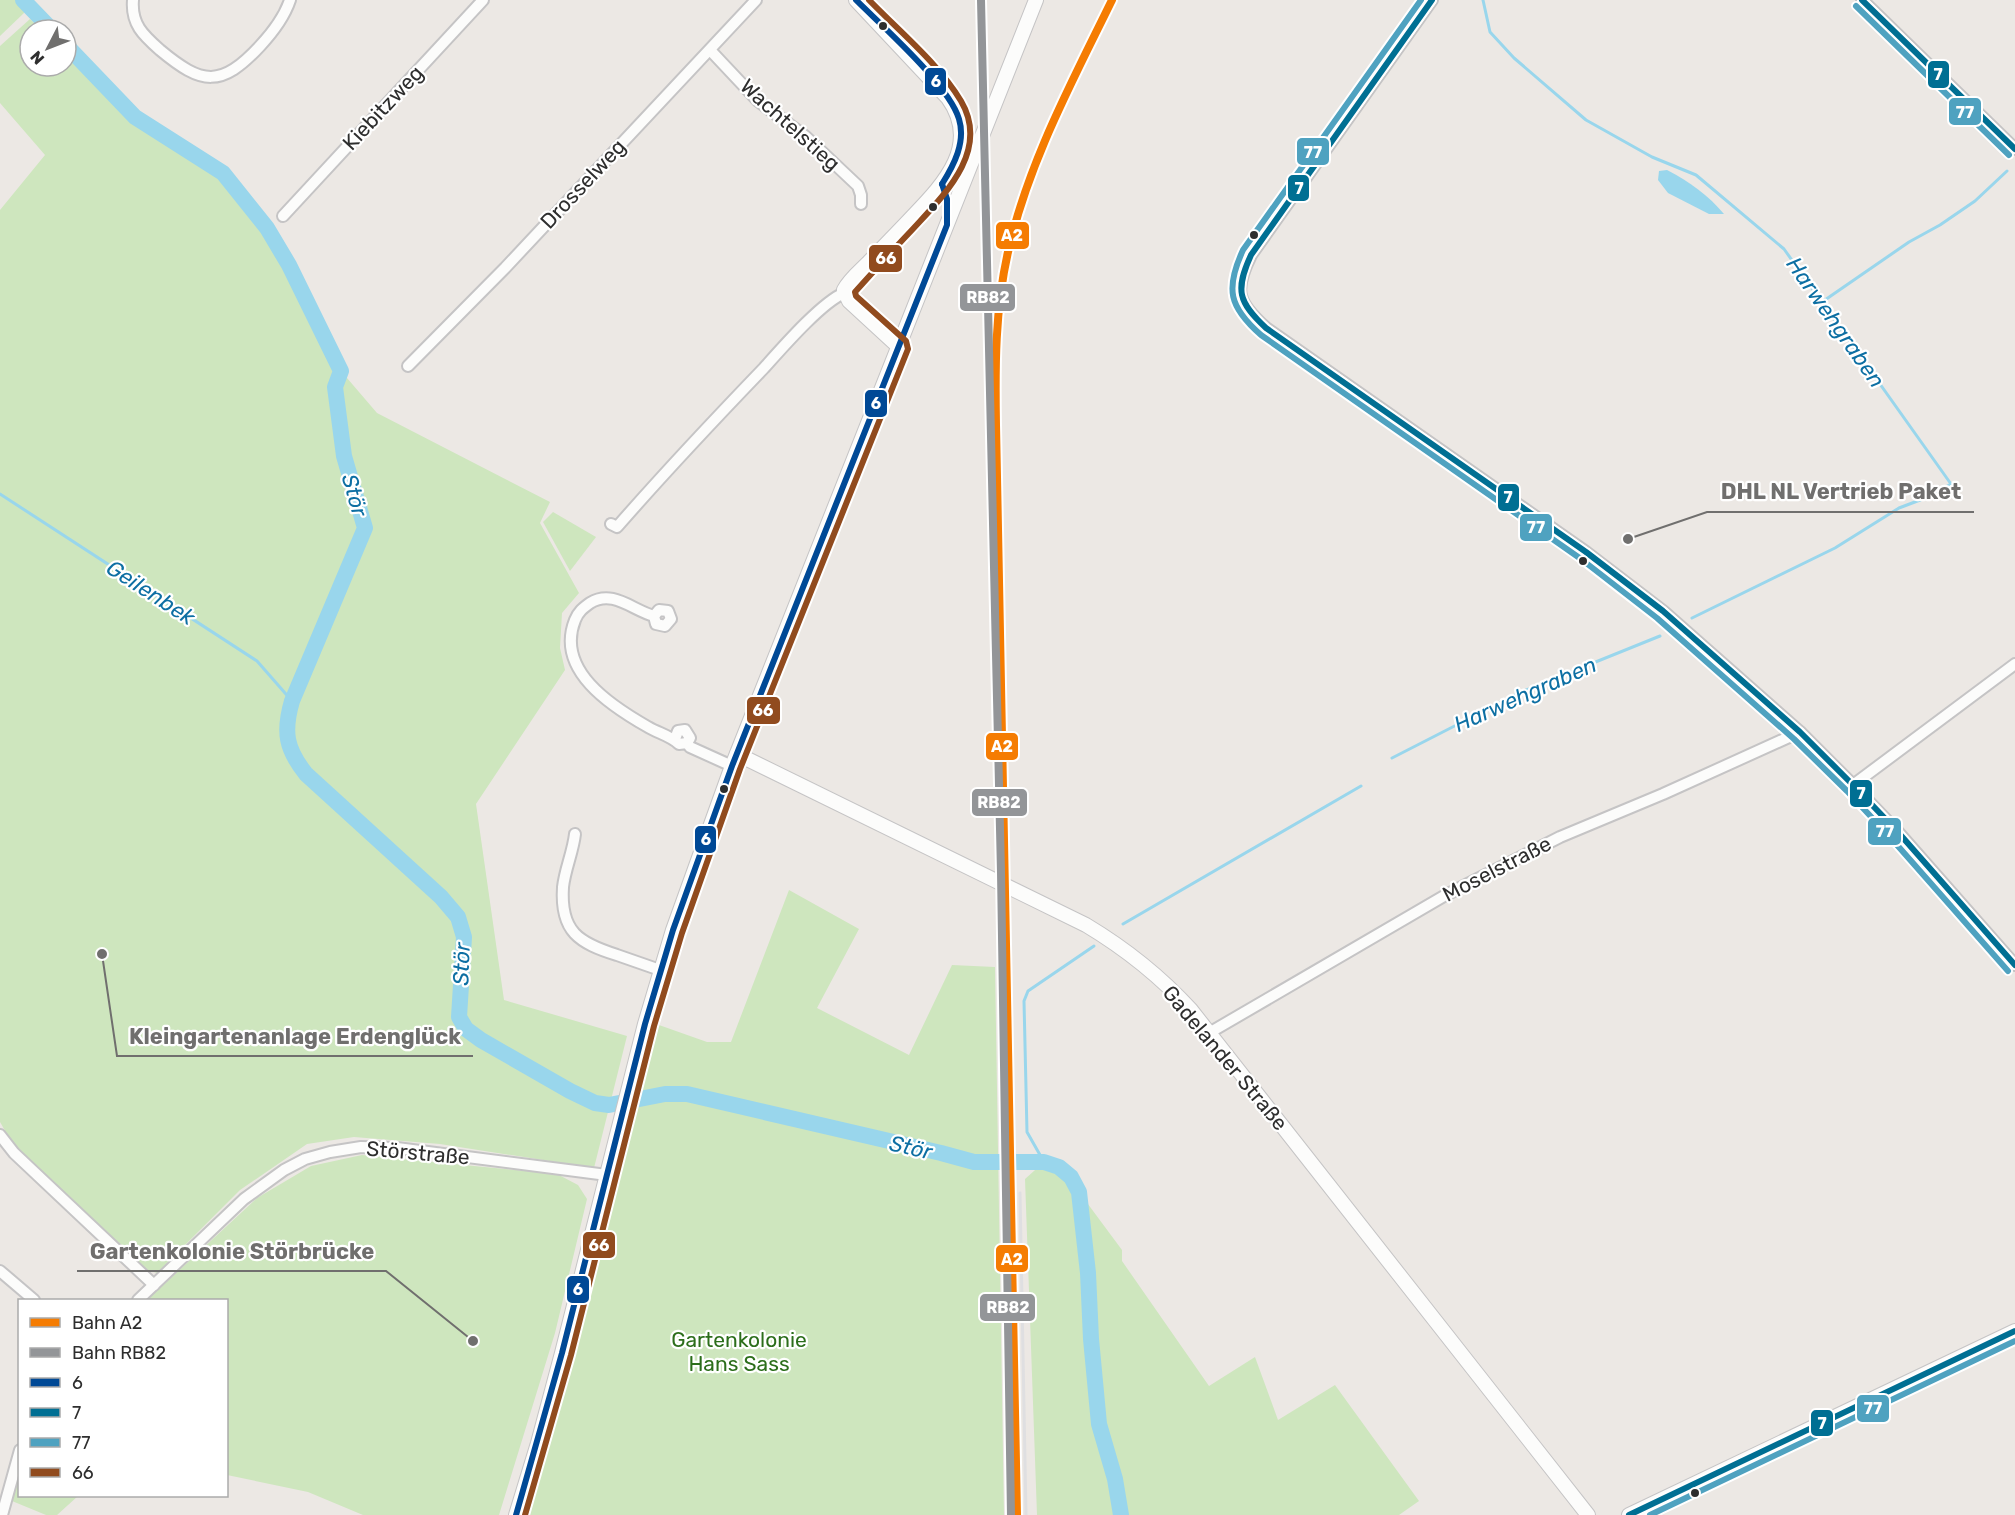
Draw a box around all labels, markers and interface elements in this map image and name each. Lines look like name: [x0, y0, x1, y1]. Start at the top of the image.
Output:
north arrow: [18, 18, 78, 78]
unlabelled marker: [877, 20, 889, 32]
text: N: [26, 47, 48, 68]
street label: Kiebitzweg: [337, 60, 428, 155]
line badge: 7: [1927, 60, 1950, 89]
text: 7: [1933, 65, 1943, 84]
line badge: 6: [924, 67, 947, 96]
text: 6: [931, 72, 941, 91]
street label: Wachtelstieg: [735, 73, 845, 176]
line badge: 77: [1948, 97, 1982, 126]
text: 77: [1956, 103, 1974, 122]
street label: Drosselweg: [535, 134, 630, 234]
line badge: 77: [1296, 137, 1330, 166]
text: 77: [1304, 143, 1322, 162]
line badge: 7: [1287, 174, 1310, 202]
text: 7: [1294, 179, 1304, 198]
unlabelled marker: [927, 201, 939, 213]
line badge: A2: [995, 221, 1030, 250]
text: A2: [1001, 226, 1023, 245]
unlabelled marker: [1248, 229, 1260, 241]
line badge: 66: [868, 244, 903, 273]
text: 66: [876, 249, 896, 268]
water label: Harwehgraben: [1781, 252, 1891, 393]
line badge: RB82: [959, 283, 1016, 312]
text: RB82: [966, 288, 1010, 307]
line badge: 6: [864, 389, 888, 418]
text: 6: [871, 394, 881, 413]
water label: Stör: [336, 471, 374, 521]
callout: DHL NL Vertrieb Paket: [1707, 472, 1974, 512]
text: DHL NL Vertrieb Paket: [1721, 478, 1961, 505]
line badge: 7: [1497, 483, 1520, 512]
text: 7: [1503, 488, 1513, 507]
line badge: 77: [1519, 513, 1553, 542]
text: 77: [1527, 518, 1545, 537]
water label: Geilenbek: [101, 554, 201, 631]
unlabelled marker: [1577, 555, 1589, 567]
water label: Harwehgraben: [1450, 651, 1601, 738]
line badge: 66: [746, 696, 781, 725]
text: 66: [753, 701, 773, 720]
line badge: A2: [985, 732, 1019, 761]
text: A2: [991, 737, 1013, 756]
line badge: 7: [1849, 779, 1873, 808]
unlabelled marker: [718, 783, 730, 795]
text: 7: [1856, 784, 1866, 803]
line badge: RB82: [971, 788, 1028, 817]
text: RB82: [977, 793, 1021, 812]
line badge: 77: [1867, 817, 1902, 846]
text: 77: [1876, 822, 1894, 841]
line badge: 6: [694, 825, 717, 854]
text: 6: [701, 830, 711, 849]
street label: Moselstraße: [1438, 830, 1555, 907]
water label: Stör: [447, 940, 476, 986]
street label: Gadelander Straße: [1158, 980, 1293, 1135]
callout: Kleingartenanlage Erdenglück: [117, 1016, 473, 1056]
text: Kleingartenanlage Erdenglück: [129, 1023, 461, 1050]
water label: Stör: [887, 1129, 936, 1166]
street label: Störstraße: [365, 1136, 471, 1169]
callout: Gartenkolonie Störbrücke: [77, 1231, 386, 1271]
line badge: 66: [582, 1231, 616, 1259]
text: 66: [589, 1236, 609, 1255]
text: Gartenkolonie Störbrücke: [90, 1238, 374, 1265]
line badge: A2: [995, 1244, 1029, 1273]
text: A2: [1001, 1250, 1023, 1269]
line badge: 6: [566, 1275, 590, 1304]
text: 6: [573, 1280, 583, 1299]
line badge: RB82: [979, 1293, 1036, 1322]
text: RB82: [986, 1298, 1030, 1317]
legend: [18, 1299, 228, 1497]
text: Bahn A2: [72, 1312, 142, 1334]
park label: Gartenkolonie Hans Sass: [671, 1327, 807, 1376]
text: Bahn RB82: [72, 1342, 166, 1364]
text: 6: [72, 1372, 83, 1394]
line badge: 77: [1856, 1394, 1890, 1423]
text: 77: [1864, 1399, 1882, 1418]
text: 7: [72, 1402, 81, 1424]
line badge: 7: [1810, 1409, 1834, 1437]
text: 7: [1817, 1414, 1827, 1433]
text: 77: [72, 1432, 90, 1454]
text: 66: [72, 1462, 94, 1484]
unlabelled marker: [1689, 1487, 1701, 1499]

